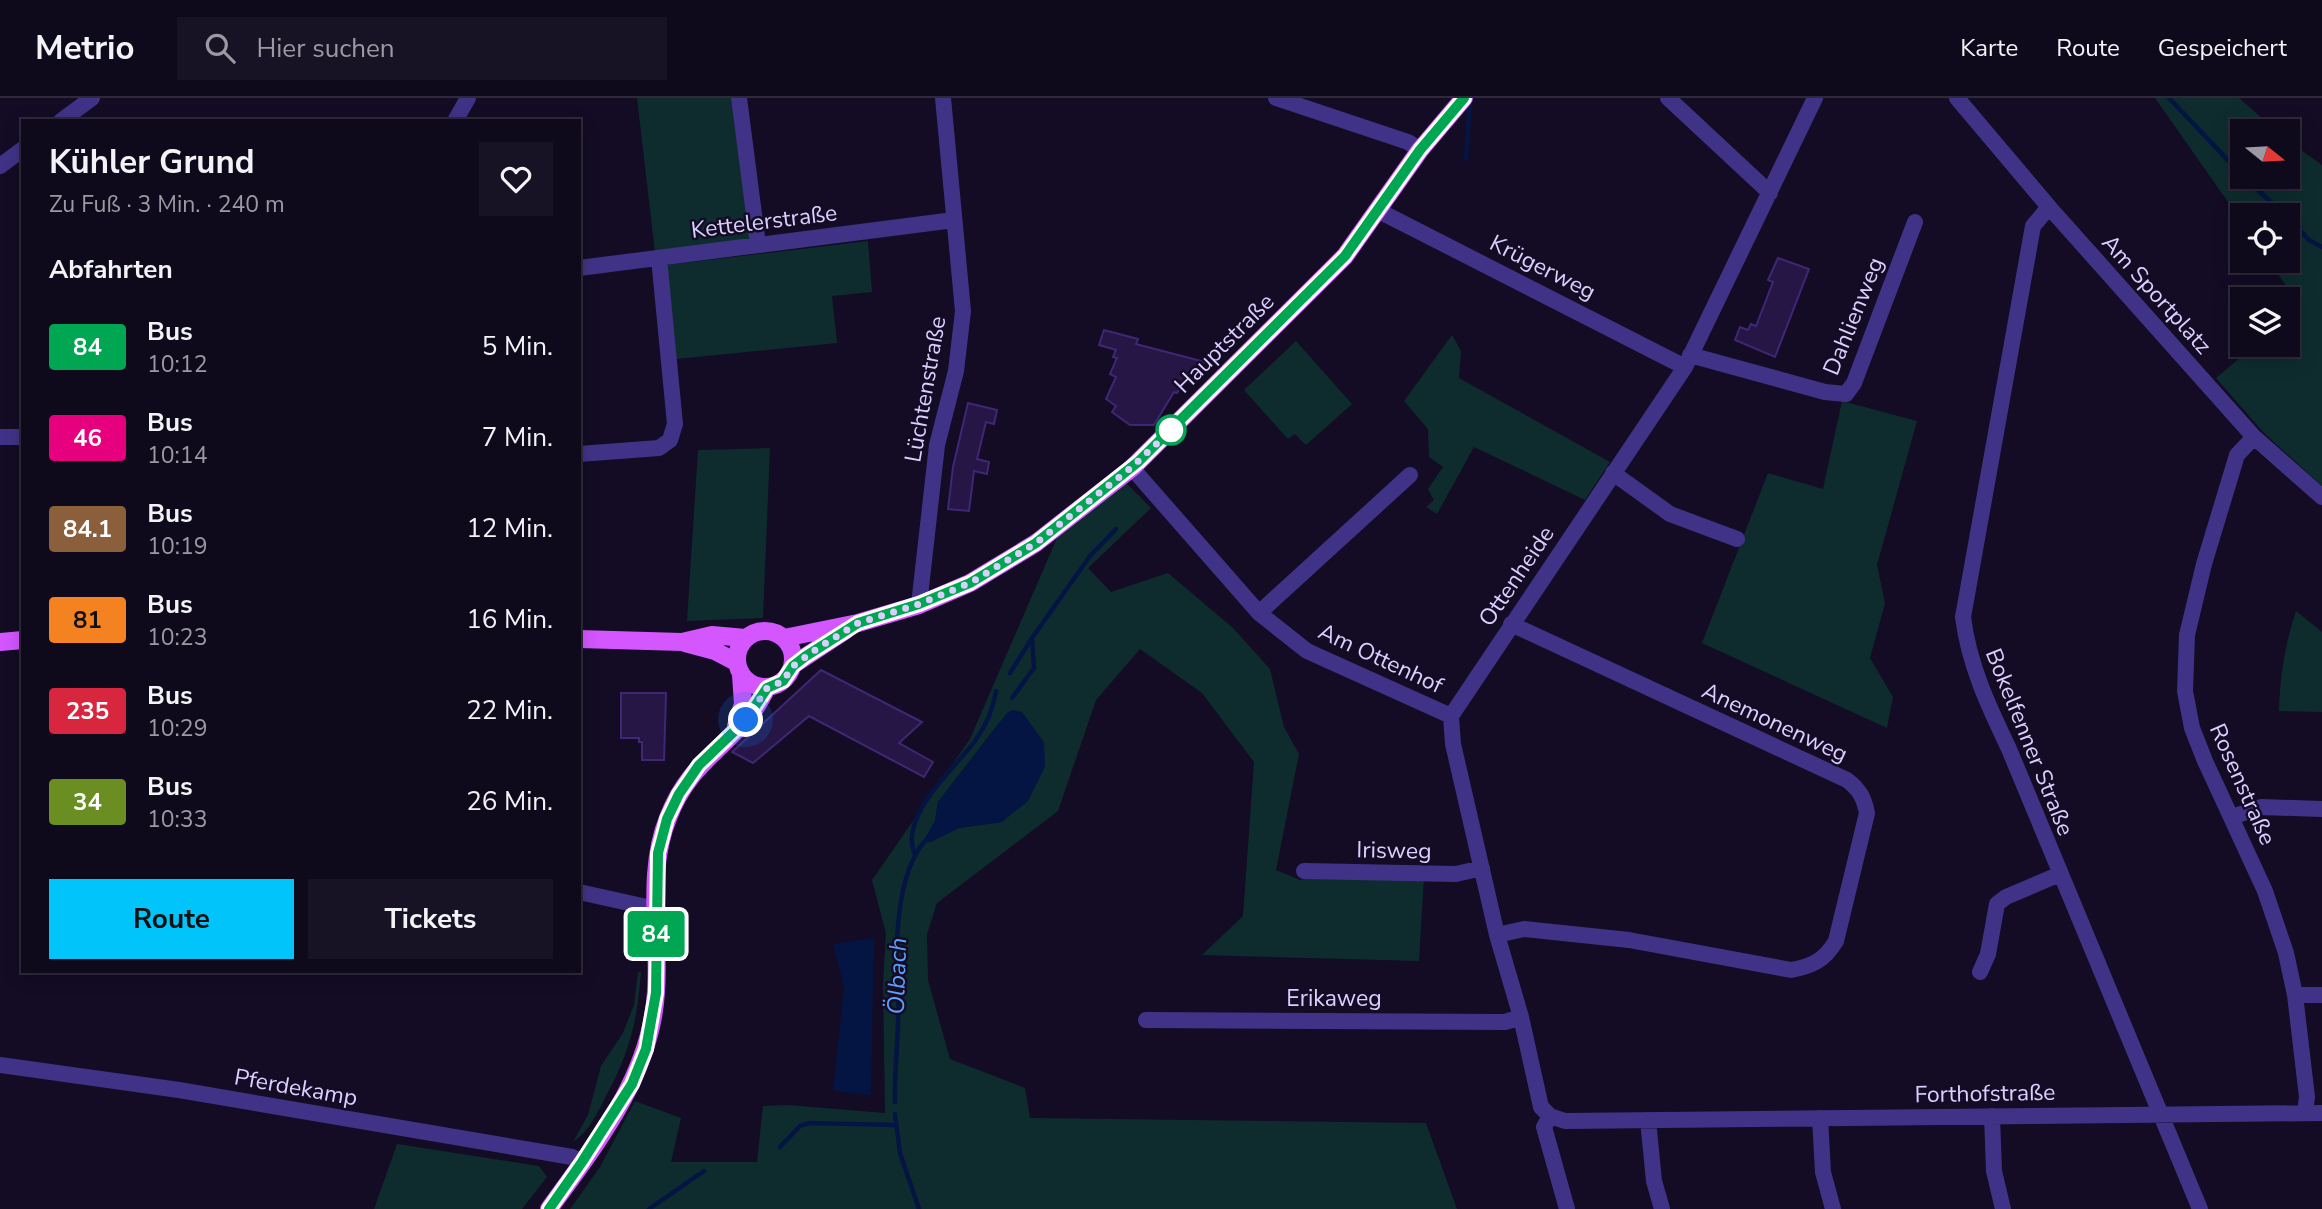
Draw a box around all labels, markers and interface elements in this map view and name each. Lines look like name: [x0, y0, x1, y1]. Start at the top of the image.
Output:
search box: [177, 17, 667, 80]
text: Metrio: [35, 26, 135, 71]
icon: search: [201, 29, 239, 67]
text: Hier suchen: [257, 31, 395, 66]
text: Karte: [1960, 32, 2018, 64]
text: Route: [2056, 32, 2120, 64]
text: Gespeichert: [2158, 32, 2287, 64]
north arrow: [2230, 119, 2300, 189]
map controls: [2230, 119, 2300, 357]
text: Kühler Grund: [49, 140, 255, 185]
button: heart: [479, 142, 553, 216]
text: Zu Fuß · 3 Min. · 240 m: [49, 189, 285, 220]
street label: Kettelerstraße: [689, 197, 839, 246]
button: locate: [2230, 203, 2300, 273]
street label: Krügerweg: [1484, 228, 1601, 307]
street label: Am Sportplatz: [2095, 228, 2219, 361]
text: Abfahrten: [49, 252, 173, 287]
street label: Dahlienweg: [1816, 253, 1891, 380]
street label: Hauptstraße: [1168, 287, 1281, 400]
button: layers: [2230, 287, 2300, 357]
text: Bus: [147, 314, 193, 349]
street label: Lüchtenstraße: [897, 314, 954, 465]
text: 5 Min.: [482, 329, 553, 364]
text: 84: [73, 331, 102, 363]
text: 10:12: [147, 349, 207, 380]
text: Bus: [147, 405, 193, 440]
unlabelled marker: [1156, 415, 1186, 445]
text: 7 Min.: [482, 420, 553, 455]
text: 46: [73, 422, 102, 454]
text: 10:14: [147, 440, 207, 471]
text: Bus: [147, 496, 193, 531]
text: 12 Min.: [466, 511, 553, 546]
text: 84.1: [63, 513, 112, 545]
street label: Ottenheide: [1471, 520, 1561, 633]
text: 10:19: [147, 531, 208, 562]
text: Bus: [147, 587, 193, 622]
text: 16 Min.: [466, 602, 553, 637]
text: 81: [73, 604, 102, 636]
street label: Am Ottenhof: [1313, 616, 1449, 701]
text: 10:23: [147, 622, 207, 653]
street label: Bokelfenner Straße: [1978, 644, 2081, 840]
street label: Anemonenweg: [1697, 675, 1853, 770]
text: Bus: [147, 678, 193, 713]
text: 22 Min.: [466, 693, 553, 728]
text: 235: [66, 695, 109, 727]
your location: [728, 702, 763, 737]
text: 10:29: [147, 713, 207, 744]
street label: Rosenstraße: [2202, 719, 2283, 850]
text: Bus: [147, 769, 193, 804]
text: 26 Min.: [466, 784, 553, 819]
text: 34: [73, 786, 102, 818]
text: 10:33: [147, 804, 207, 835]
street label: Irisweg: [1356, 834, 1432, 867]
button: Route: [49, 879, 294, 959]
button: Tickets: [308, 879, 553, 959]
line badge: 84: [624, 911, 688, 957]
text: 84: [642, 918, 670, 950]
water label: Ölbach: [880, 937, 914, 1015]
street label: Erikaweg: [1286, 983, 1382, 1014]
street label: Pferdekamp: [232, 1061, 360, 1114]
street label: Forthofstraße: [1914, 1077, 2056, 1110]

